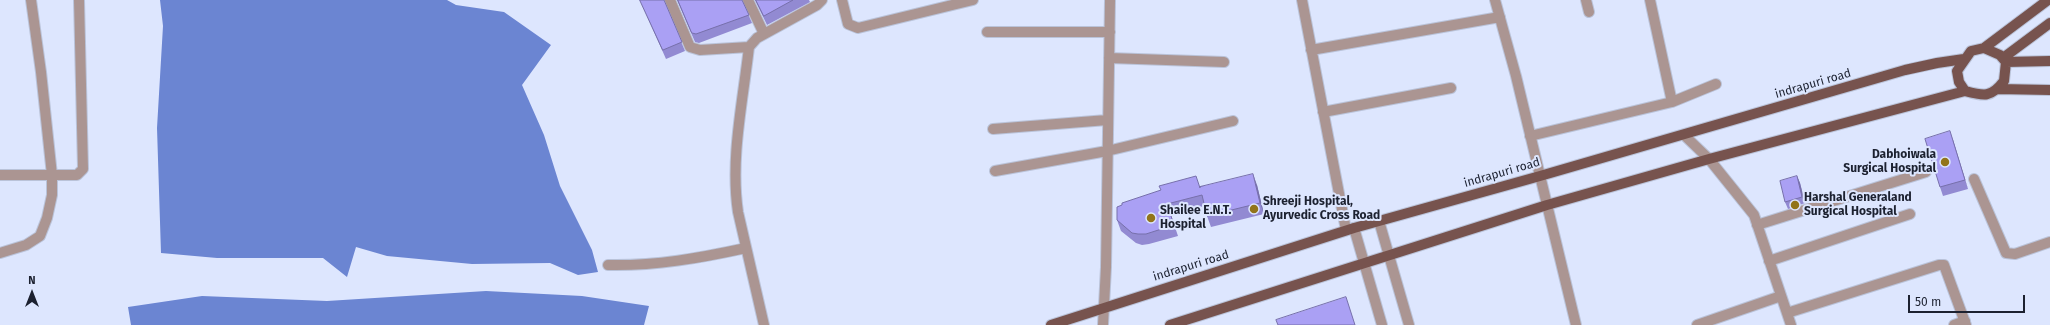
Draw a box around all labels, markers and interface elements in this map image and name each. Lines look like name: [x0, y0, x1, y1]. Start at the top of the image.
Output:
street label: indrapuri road: [1773, 66, 1853, 102]
place label: Dabhoiwala Surgical Hospital: [1843, 148, 1936, 176]
street label: indrapuri road: [1462, 155, 1542, 191]
marker: Dabhoiwala Surgical Hospital: [1939, 156, 1951, 168]
place label: Harshal Generaland Surgical Hospital: [1804, 191, 1912, 219]
place label: Shreeji Hospital, Ayurvedic Cross Road: [1263, 195, 1380, 223]
marker: Harshal Generaland Surgical Hospital: [1789, 199, 1801, 211]
marker: Shreeji Hospital, Ayurvedic Cross Road: [1248, 203, 1260, 215]
place label: Shailee E.N.T. Hospital: [1160, 204, 1231, 232]
marker: Shailee E.N.T. Hospital: [1145, 212, 1157, 224]
street label: indrapuri road: [1151, 248, 1231, 284]
north arrow: [12, 273, 52, 313]
text: N: [28, 274, 36, 287]
scale bar: [1910, 287, 2027, 313]
text: 50 m: [1915, 295, 1941, 309]

